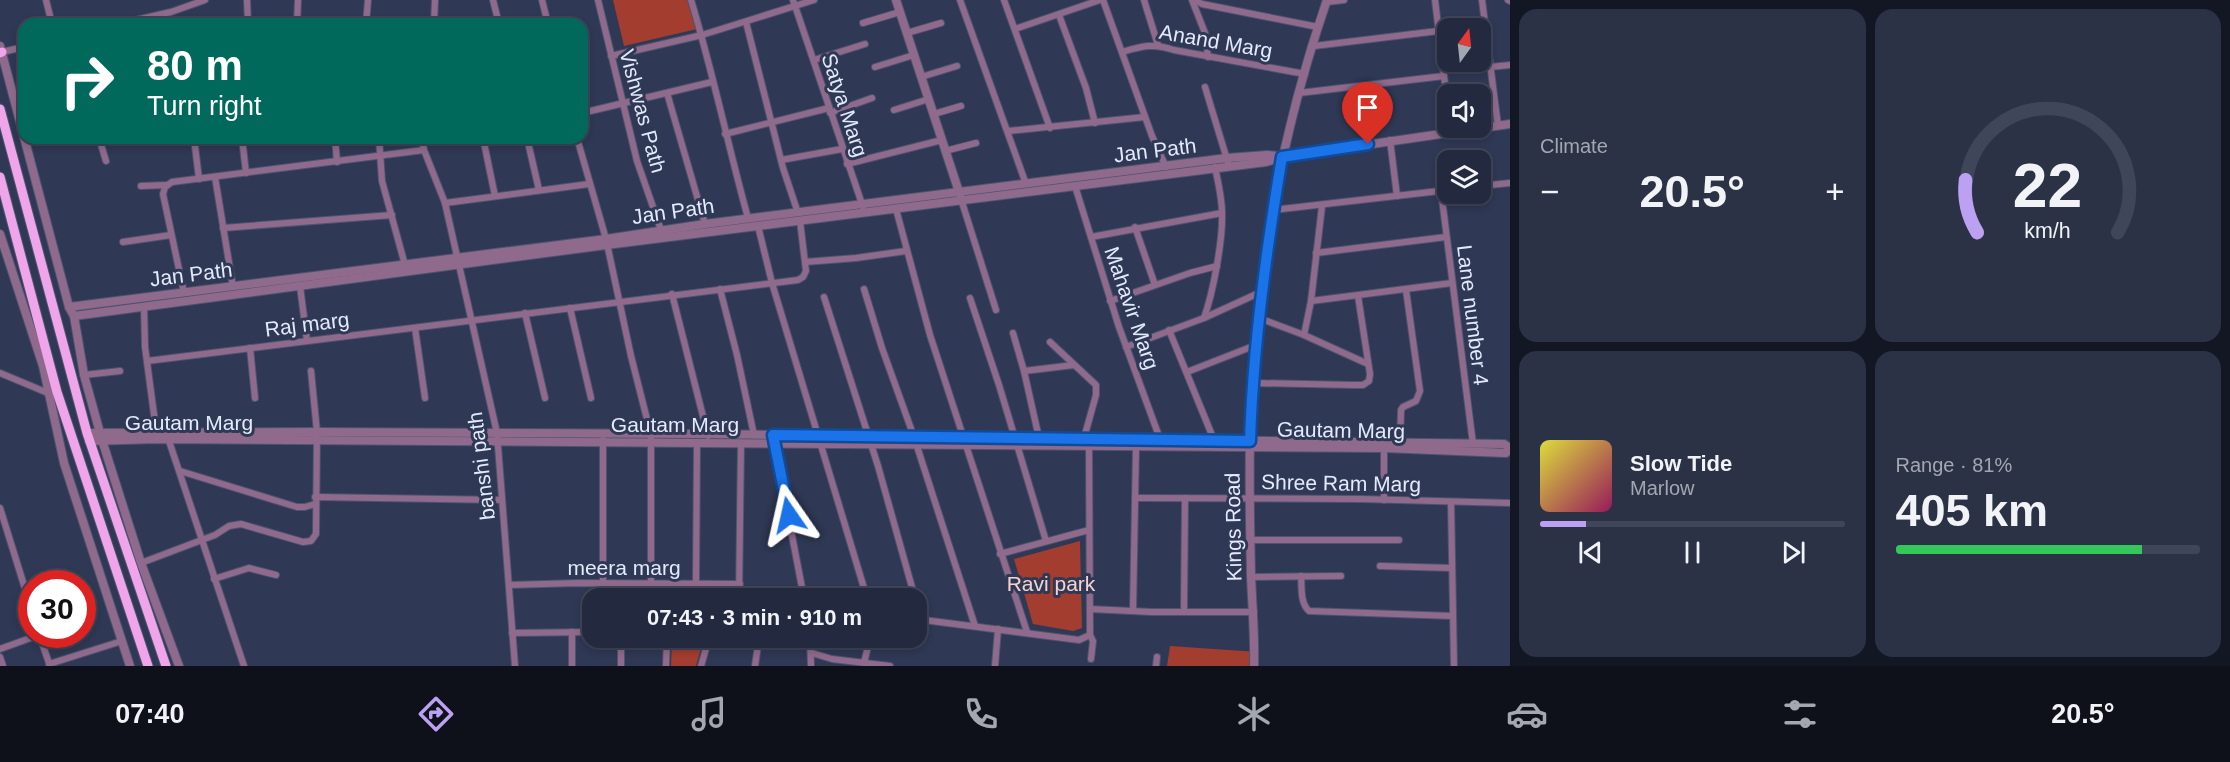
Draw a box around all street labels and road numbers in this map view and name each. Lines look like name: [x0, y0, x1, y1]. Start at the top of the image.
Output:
street label: Anand Marg: [1158, 20, 1274, 62]
street label: Vishwas Path: [615, 47, 671, 175]
street label: Satya Marg: [817, 50, 873, 160]
street label: Jan Path: [1112, 134, 1198, 166]
street label: Jan Path: [630, 194, 716, 228]
street label: Lane number 4: [1453, 243, 1493, 387]
street label: Mahavir Marg: [1100, 244, 1164, 372]
street label: Jan Path: [148, 258, 234, 290]
street label: Raj marg: [263, 307, 351, 341]
street label: Gautam Marg: [125, 411, 253, 434]
street label: banshi path: [463, 411, 499, 521]
street label: Gautam Marg: [611, 413, 739, 436]
street label: Gautam Marg: [1277, 417, 1405, 443]
street label: Shree Ram Marg: [1261, 470, 1421, 496]
street label: Kings Road: [1221, 473, 1245, 581]
street label: meera marg: [567, 556, 681, 579]

